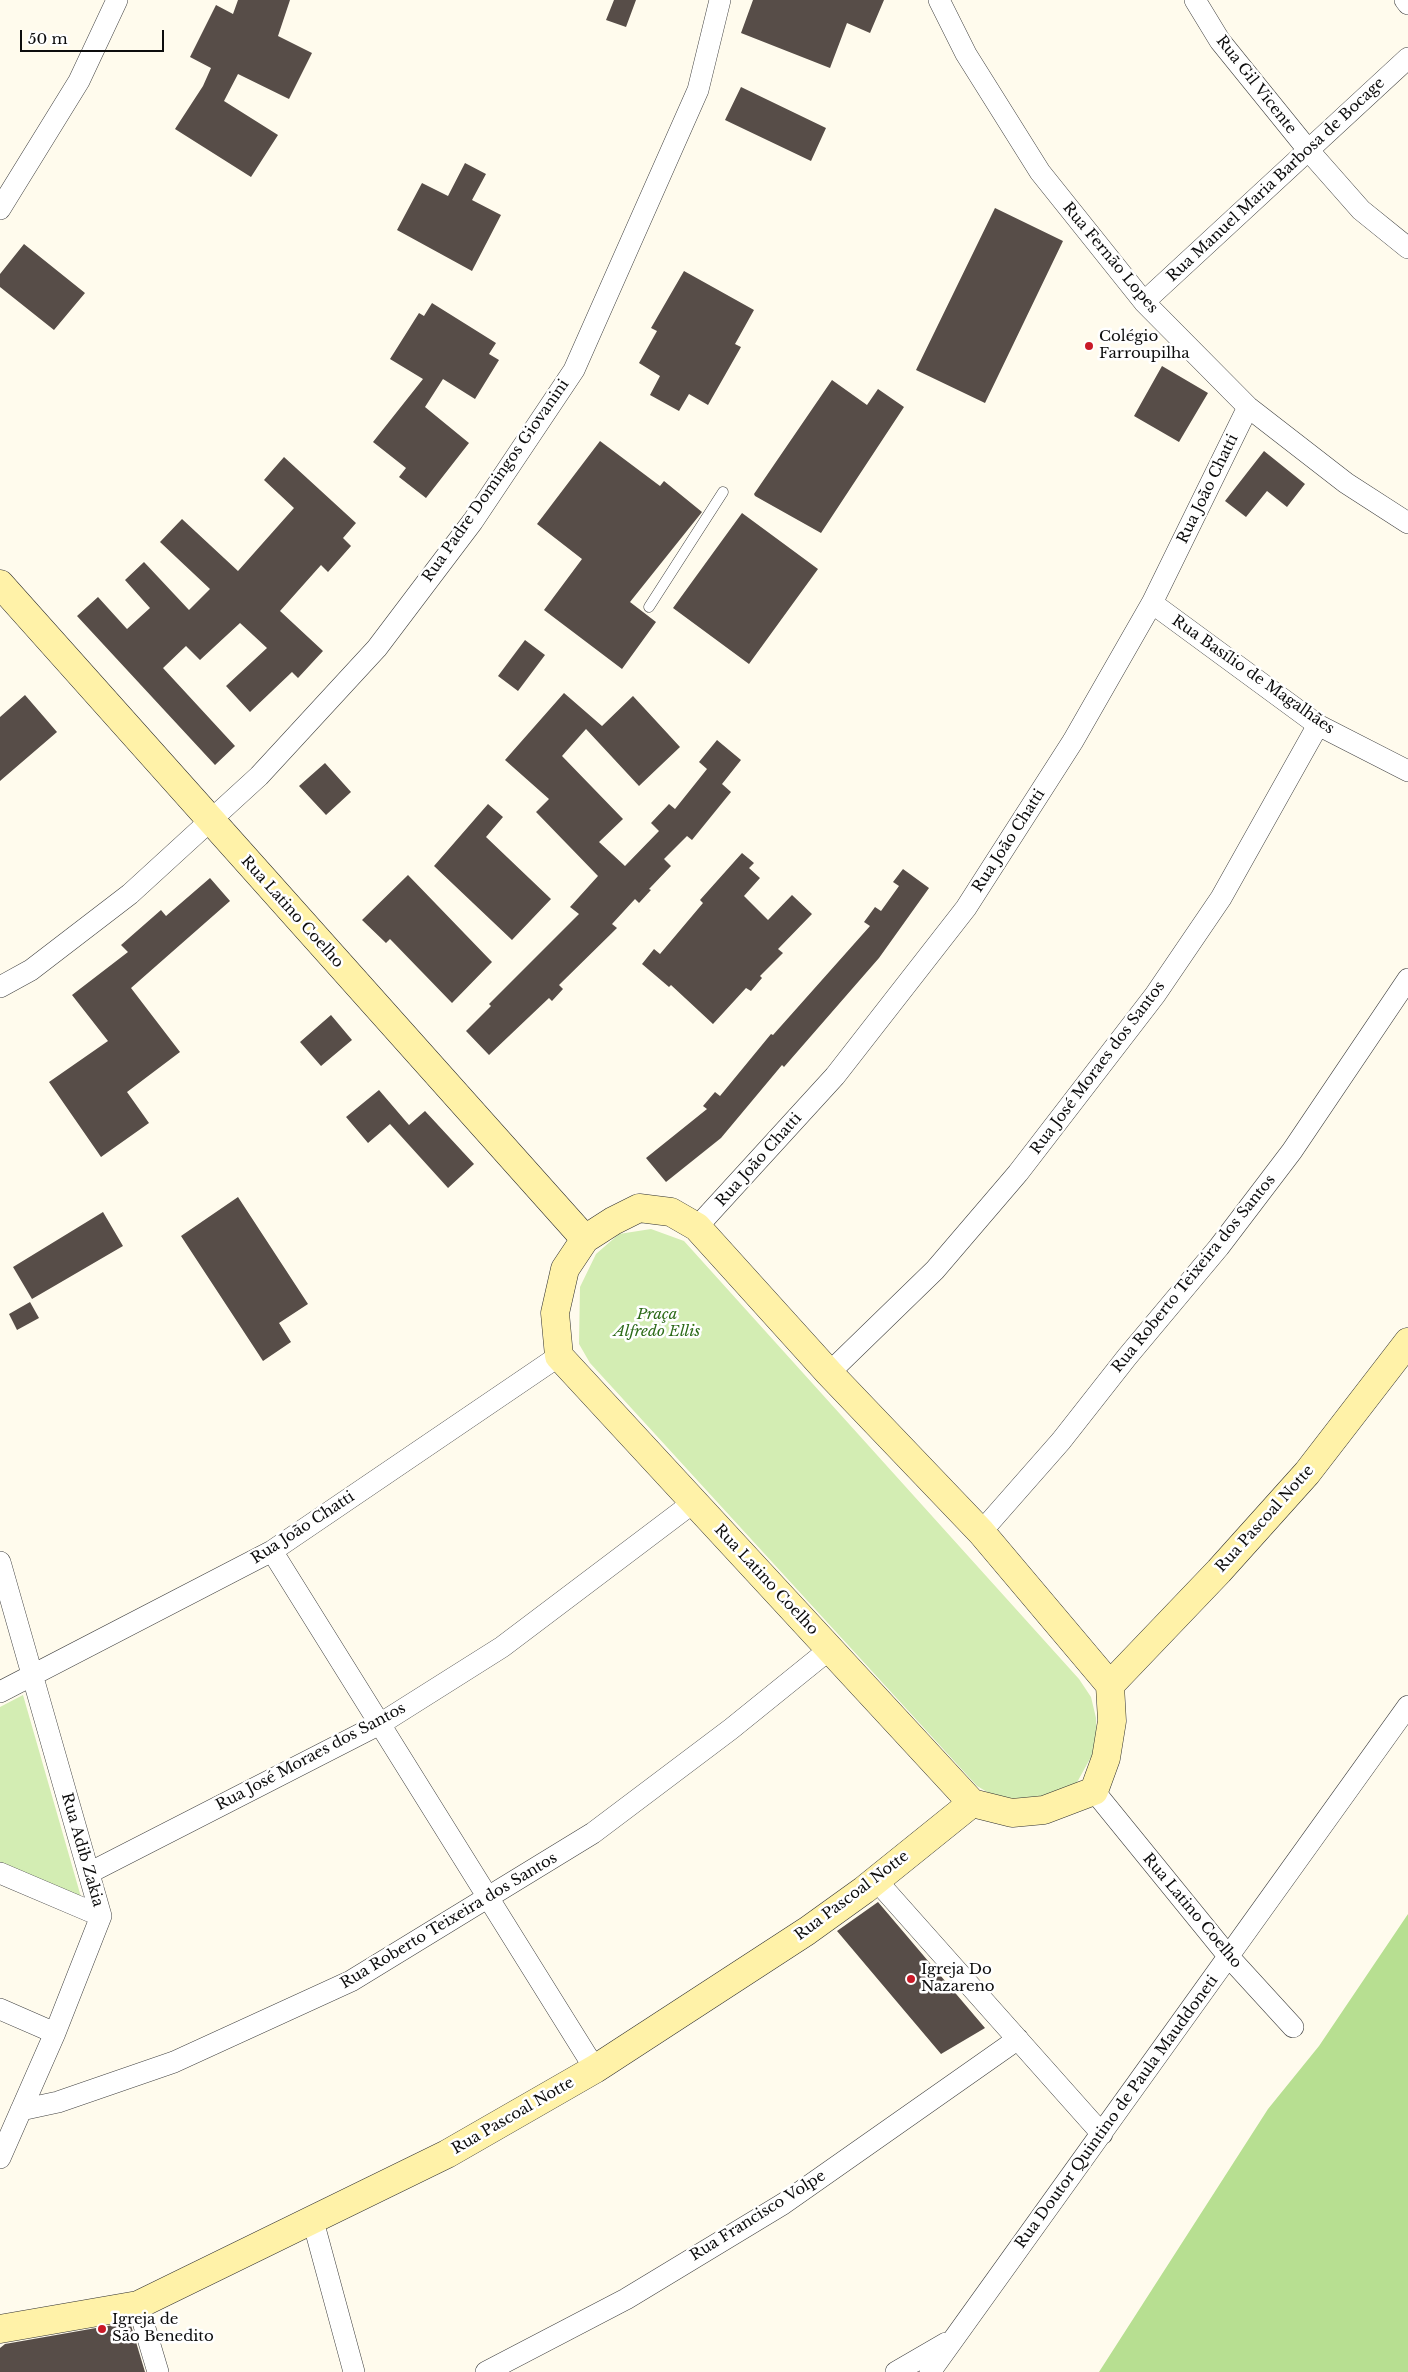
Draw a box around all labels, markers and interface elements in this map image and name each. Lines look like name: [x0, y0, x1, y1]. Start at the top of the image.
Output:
scale bar: [22, 20, 166, 52]
text: 50 m: [28, 29, 68, 48]
street label: Rua Gil Vicente: [1212, 32, 1300, 138]
street label: Rua Manuel Maria Barbosa de Bocage: [1163, 74, 1389, 286]
street label: Rua Fernão Lopes: [1059, 199, 1161, 317]
place label: Colégio Farroupilha: [1099, 328, 1190, 363]
marker: Colégio Farroupilha: [1083, 340, 1095, 352]
street label: Rua Padre Domingos Giovanini: [419, 376, 573, 586]
street label: Rua João Chatti: [1174, 431, 1242, 547]
street label: Rua Basílio de Magalhães: [1168, 612, 1338, 738]
street label: Rua João Chatti: [969, 786, 1049, 896]
street label: Rua Latino Coelho: [237, 852, 347, 972]
street label: Rua José Moraes dos Santos: [1027, 978, 1169, 1158]
street label: Rua João Chatti: [712, 1110, 806, 1210]
street label: Rua Roberto Teixeira dos Santos: [1109, 1171, 1279, 1377]
park label: Praça Alfredo Ellis: [614, 1306, 700, 1341]
street label: Rua Pascoal Notte: [1212, 1462, 1318, 1576]
street label: Rua João Chatti: [248, 1488, 358, 1568]
street label: Rua Latino Coelho: [710, 1521, 822, 1639]
street label: Rua José Moraes dos Santos: [213, 1699, 409, 1815]
street label: Rua Adib Zakia: [57, 1791, 107, 1909]
street label: Rua Pascoal Notte: [792, 1847, 912, 1945]
street label: Rua Roberto Teixeira dos Santos: [337, 1849, 561, 1993]
street label: Rua Latino Coelho: [1139, 1850, 1245, 1972]
place label: Igreja Do Nazareno: [921, 1961, 995, 1996]
street label: Rua Doutor Quintino de Paula Mauddoneti: [1012, 1972, 1222, 2252]
marker: Igreja Do Nazareno: [905, 1973, 917, 1985]
street label: Rua Pascoal Notte: [449, 2074, 577, 2158]
street label: Rua Francisco Volpe: [687, 2167, 829, 2265]
place label: Igreja de São Benedito: [112, 2311, 214, 2346]
marker: Igreja de São Benedito: [96, 2323, 108, 2335]

